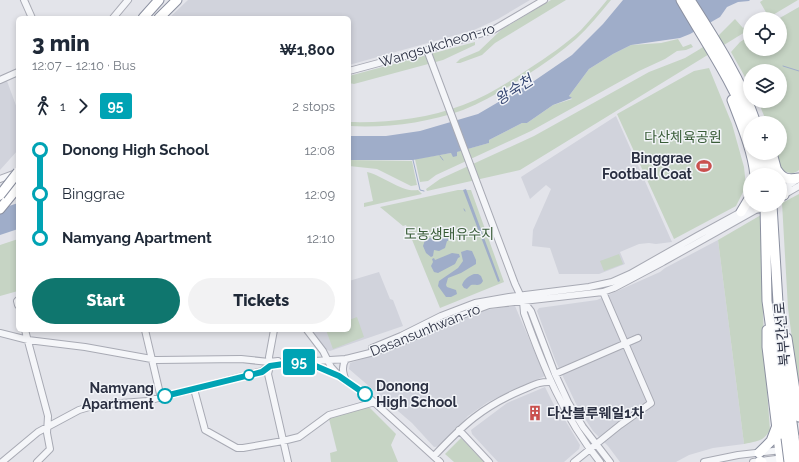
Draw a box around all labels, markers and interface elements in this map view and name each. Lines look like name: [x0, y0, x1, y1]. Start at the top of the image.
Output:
map controls: [743, 12, 787, 212]
button: locate: [743, 12, 787, 56]
street label: Wangsukcheon-ro: [377, 20, 497, 70]
text: 3 min: [32, 30, 90, 56]
text: ₩1,800: [279, 41, 335, 59]
text: 12:07 – 12:10 · Bus: [32, 58, 136, 73]
button: layers: [743, 64, 787, 108]
water label: 왕숙천: [492, 70, 538, 109]
icon: walk: [32, 95, 54, 117]
icon: forward: [72, 95, 94, 117]
text: 95: [108, 98, 124, 114]
text: 1: [60, 99, 66, 114]
text: 2 stops: [292, 99, 335, 114]
button: +: [743, 116, 787, 160]
park label: 다산체육공원: [644, 129, 722, 145]
text: Donong High School: [62, 141, 209, 159]
text: 12:08: [305, 143, 335, 158]
place label: Binggrae Football Coat: [602, 150, 693, 182]
sports icon: Binggrae Football Coat: [695, 157, 713, 175]
button: −: [743, 168, 787, 212]
text: Binggrae: [62, 185, 125, 203]
text: 12:09: [305, 187, 335, 202]
park label: 도농생태유수지: [404, 226, 494, 242]
text: Namyang Apartment: [62, 229, 212, 247]
text: 12:10: [307, 231, 335, 246]
button: Start: [32, 278, 180, 324]
button: Tickets: [188, 278, 335, 324]
street label: Dasansunhwan-ro: [368, 301, 482, 359]
street label: 북부간선로: [771, 301, 793, 367]
line badge: 95: [281, 349, 317, 375]
text: 95: [291, 354, 307, 370]
unlabelled marker: [243, 369, 255, 381]
place label: Donong High School: [376, 378, 458, 410]
place label: Namyang Apartment: [82, 380, 155, 412]
marker: Donong High School: [357, 386, 373, 402]
marker: Namyang Apartment: [157, 388, 173, 404]
building icon: 다산블루웨일1차: [526, 404, 544, 422]
place label: 다산블루웨일1차: [547, 405, 644, 421]

